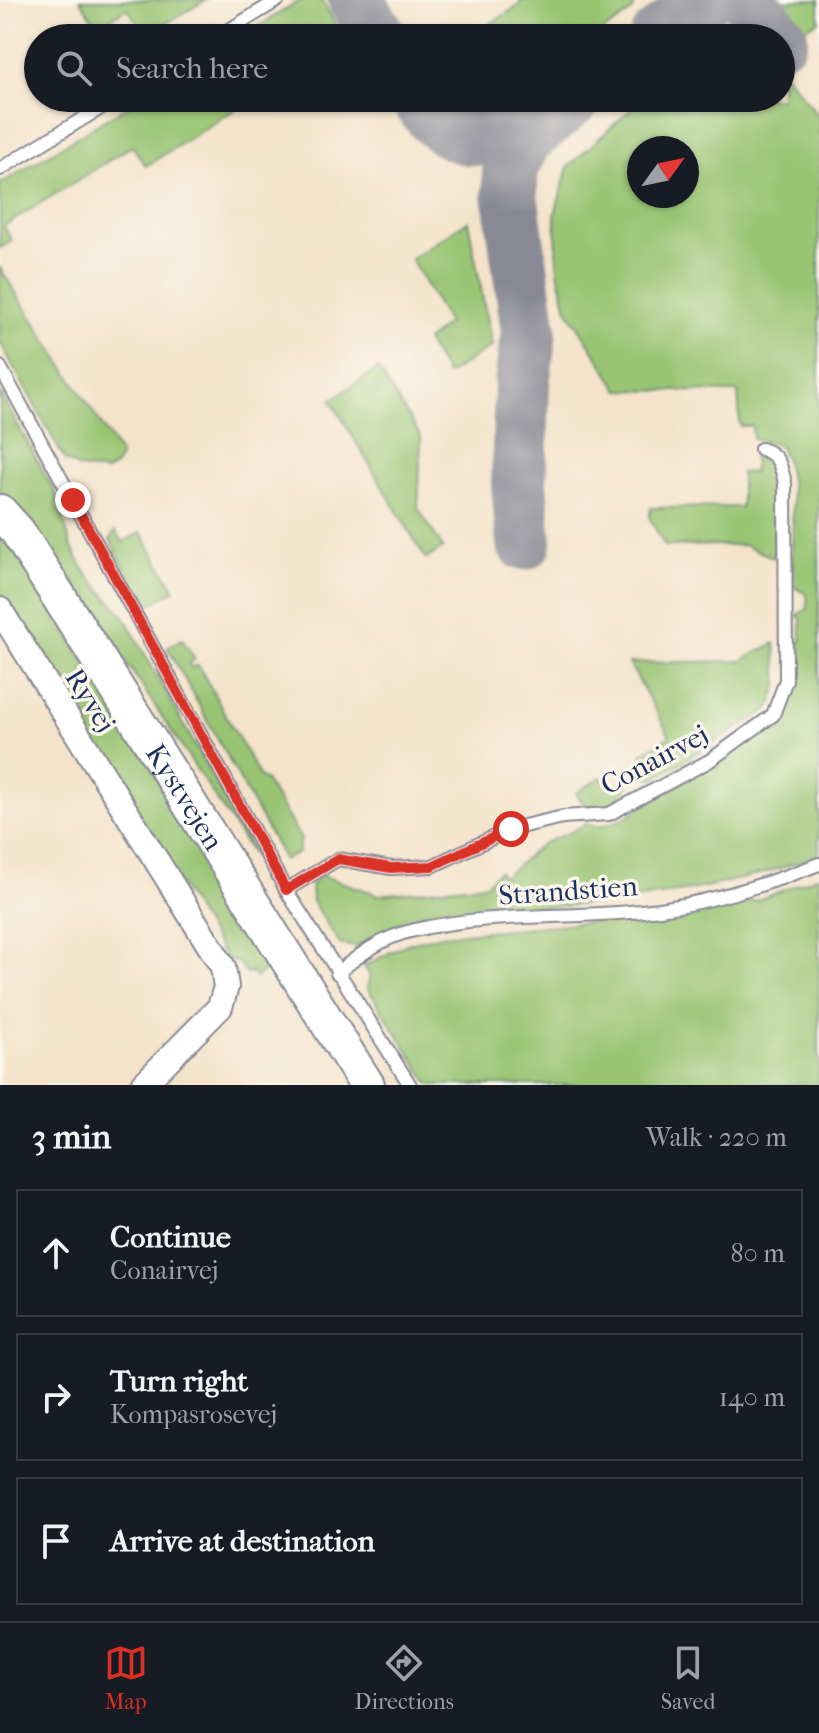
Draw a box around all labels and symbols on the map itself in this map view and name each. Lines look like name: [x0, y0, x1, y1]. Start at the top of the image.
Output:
north arrow: [627, 136, 699, 208]
route end: [55, 482, 91, 518]
street label: Ryvej: [58, 662, 123, 738]
street label: Conairvej: [595, 717, 714, 801]
street label: Kystvejen: [139, 738, 230, 856]
route start: [493, 811, 529, 847]
street label: Strandstien: [497, 869, 639, 912]

